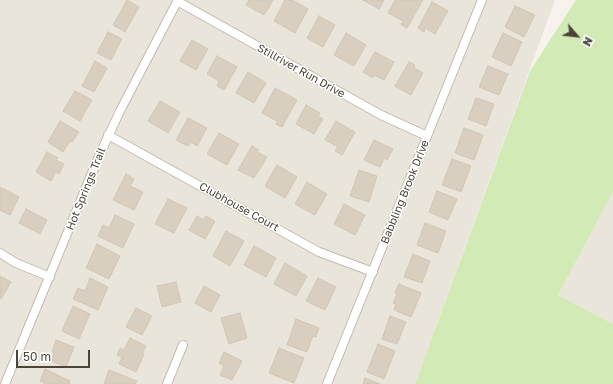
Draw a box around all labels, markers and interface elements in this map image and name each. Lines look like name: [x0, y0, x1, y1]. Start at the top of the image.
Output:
north arrow: [557, 16, 597, 56]
text: N: [580, 35, 596, 49]
street label: Stillriver Run Drive: [255, 41, 347, 101]
street label: Babbling Brook Drive: [378, 138, 432, 246]
street label: Hot Springs Trail: [63, 146, 109, 232]
street label: Clubhouse Court: [197, 180, 281, 234]
scale bar: [18, 342, 92, 368]
text: 50 m: [23, 349, 51, 364]

